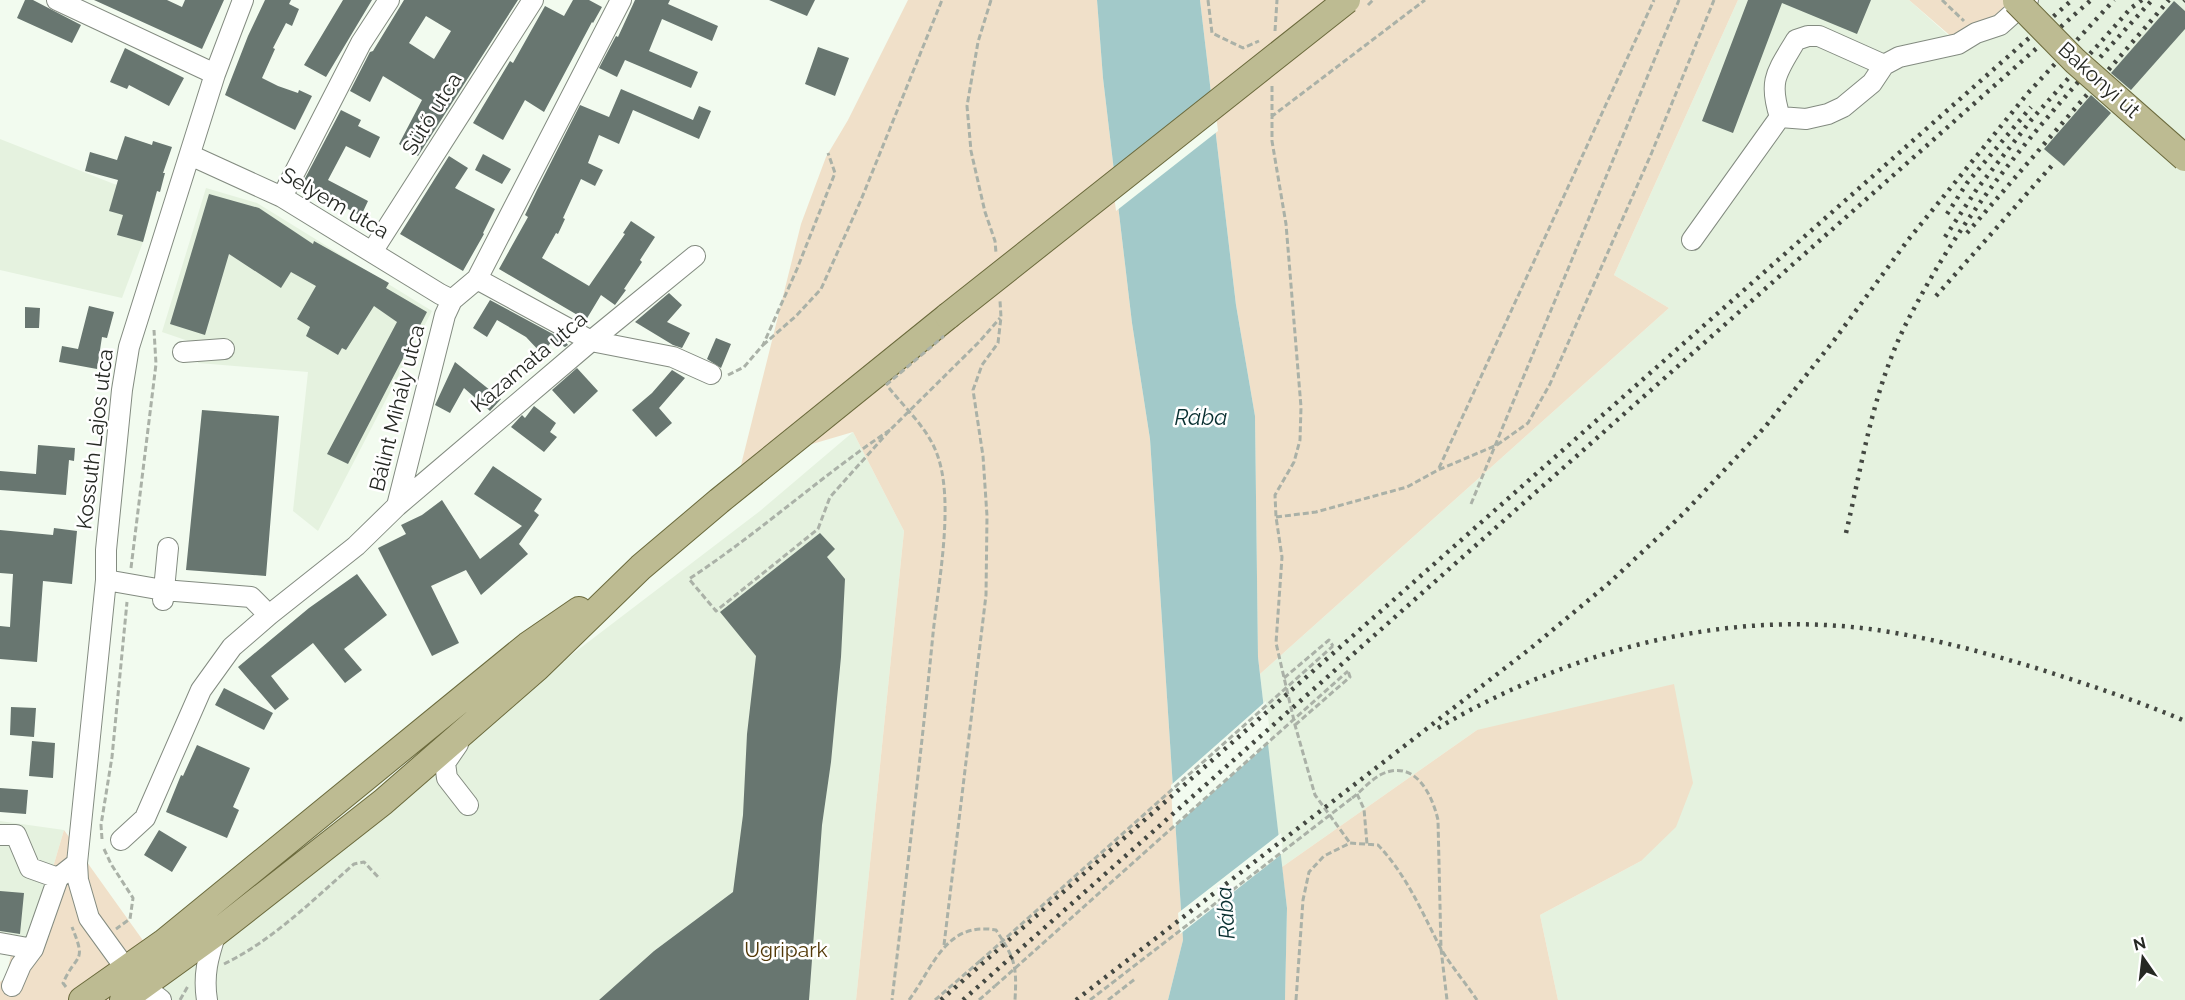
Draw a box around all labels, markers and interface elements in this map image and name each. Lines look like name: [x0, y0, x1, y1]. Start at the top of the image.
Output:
street label: Bakonyi út: [2053, 36, 2145, 123]
street label: Sütő utca: [397, 68, 467, 159]
street label: Selyem utca: [277, 162, 394, 244]
street label: Kazamata utca: [466, 306, 592, 417]
street label: Bálint Mihály utca: [364, 322, 429, 494]
street label: Kossuth Lajos utca: [71, 347, 118, 531]
water label: Rába: [1175, 404, 1227, 430]
water label: Rába: [1210, 886, 1240, 940]
north arrow: [2113, 928, 2173, 988]
text: N: [2131, 933, 2148, 955]
park label: Ugripark: [744, 937, 828, 962]

